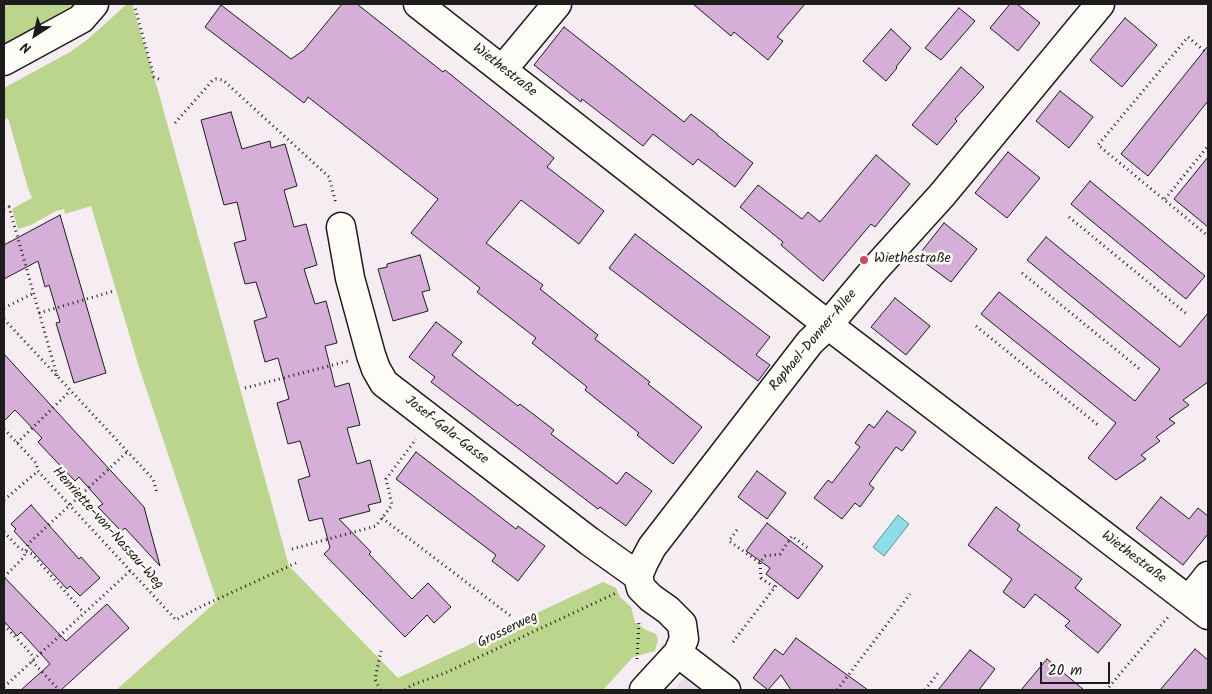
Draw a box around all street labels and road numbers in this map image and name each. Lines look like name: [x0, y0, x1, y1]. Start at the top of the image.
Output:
street label: Wiethestraße: [469, 41, 539, 101]
street label: Raphael-Donner-Allee: [767, 287, 861, 395]
street label: Josef-Gala-Gasse: [401, 393, 491, 469]
street label: Henriette-von-Nassau-Weg: [48, 464, 166, 594]
street label: Wiethestraße: [1097, 528, 1169, 588]
street label: Grosserweg: [475, 609, 541, 653]

